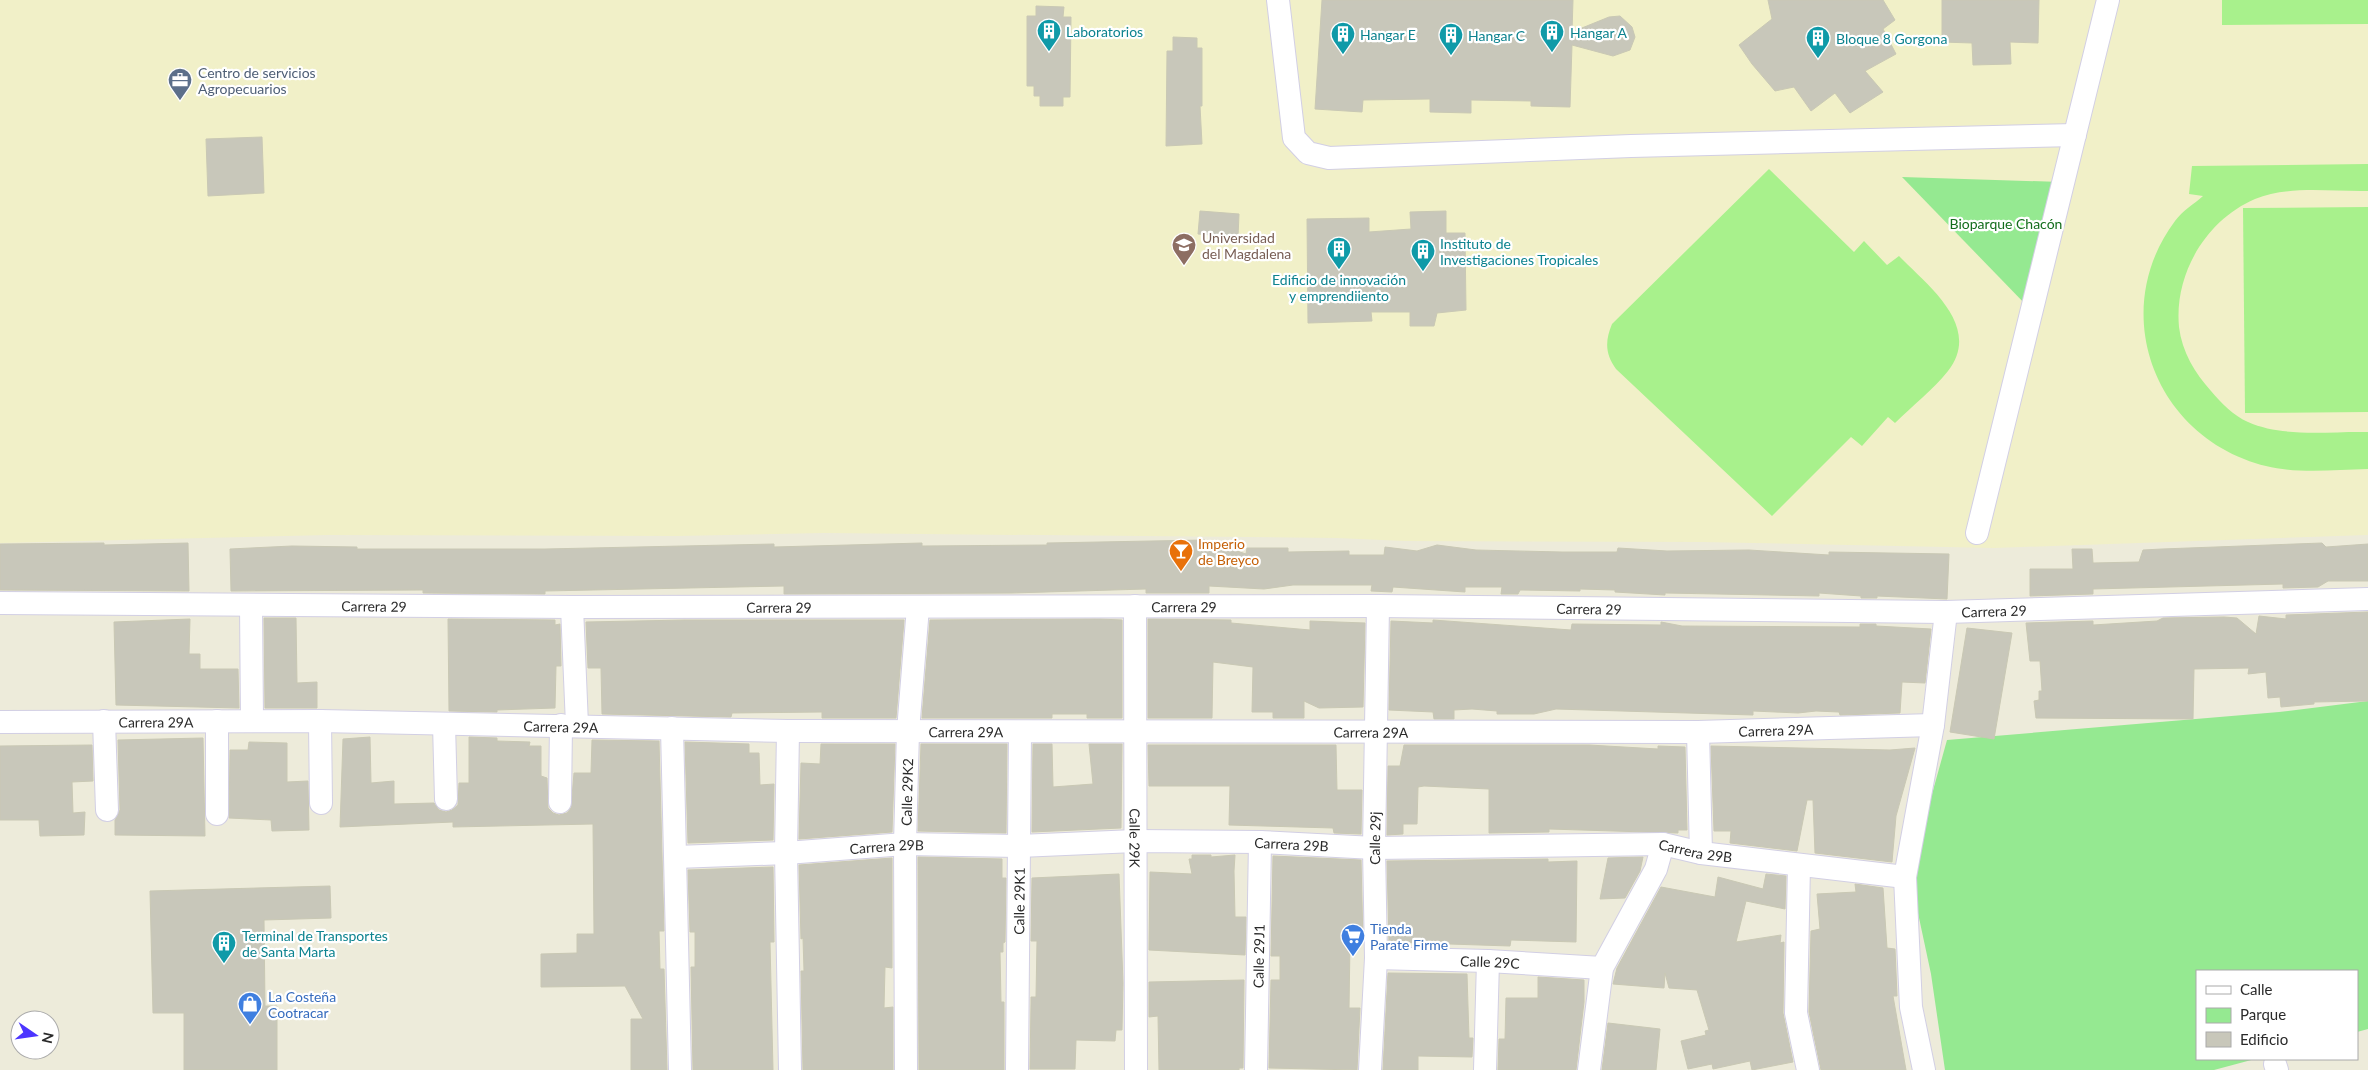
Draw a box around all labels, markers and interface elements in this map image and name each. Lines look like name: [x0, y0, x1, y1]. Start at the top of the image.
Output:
building icon: Laboratorios: [1036, 18, 1062, 52]
building icon: Hangar A: [1539, 19, 1565, 53]
building icon: Hangar E: [1330, 21, 1356, 55]
building icon: Hangar C: [1438, 22, 1464, 56]
place label: Laboratorios: [1066, 23, 1143, 40]
place label: Hangar A: [1570, 24, 1627, 41]
building icon: Bloque 8 Gorgona: [1805, 25, 1831, 59]
place label: Hangar E: [1360, 26, 1416, 43]
place label: Hangar C: [1468, 27, 1526, 44]
place label: Bloque 8 Gorgona: [1836, 30, 1947, 47]
place label: Centro de servicios Agropecuarios: [198, 64, 316, 97]
office icon: Centro de servicios Agropecuarios: [167, 67, 193, 101]
park label: Bioparque Chacón: [1950, 215, 2062, 232]
place label: Universidad del Magdalena: [1202, 229, 1291, 262]
school or university icon: Universidad del Magdalena: [1171, 232, 1197, 266]
place label: Instituto de Investigaciones Tropicales: [1440, 235, 1598, 268]
building icon: Edificio de innovación y emprendiiento: [1326, 236, 1352, 270]
building icon: Instituto de Investigaciones Tropicales: [1410, 238, 1436, 272]
place label: Edificio de innovación y emprendiiento: [1272, 271, 1406, 304]
place label: Imperio de Breyco: [1198, 535, 1259, 568]
bar icon: Imperio de Breyco: [1168, 538, 1194, 572]
street label: Carrera 29: [341, 597, 407, 614]
street label: Carrera 29: [746, 598, 812, 615]
street label: Carrera 29: [1151, 598, 1217, 615]
street label: Carrera 29: [1556, 599, 1622, 617]
street label: Carrera 29: [1961, 601, 2027, 620]
street label: Carrera 29A: [119, 713, 194, 730]
street label: Carrera 29A: [523, 717, 599, 735]
street label: Carrera 29A: [1738, 720, 1814, 739]
street label: Carrera 29A: [928, 723, 1004, 740]
street label: Carrera 29A: [1333, 723, 1409, 740]
street label: Calle 29K2: [897, 758, 916, 826]
street label: Calle 29K: [1127, 808, 1144, 868]
street label: Calle 29j: [1365, 811, 1383, 865]
street label: Carrera 29B: [1254, 833, 1329, 854]
street label: Carrera 29B: [849, 835, 924, 857]
street label: Carrera 29B: [1657, 835, 1733, 865]
street label: Calle 29K1: [1010, 867, 1027, 935]
place label: Tienda Parate Firme: [1370, 920, 1448, 953]
supermarket icon: Tienda Parate Firme: [1340, 923, 1366, 957]
street label: Calle 29J1: [1249, 924, 1267, 988]
place label: Terminal de Transportes de Santa Marta: [242, 927, 388, 960]
building icon: Terminal de Transportes de Santa Marta: [211, 930, 237, 964]
street label: Calle 29C: [1460, 952, 1521, 971]
legend: [2196, 970, 2358, 1060]
text: Calle: [2240, 980, 2273, 998]
place label: La Costeña Cootracar: [268, 988, 336, 1021]
shop icon: La Costeña Cootracar: [237, 991, 263, 1025]
text: Parque: [2240, 1005, 2286, 1023]
north arrow: [10, 1010, 60, 1060]
text: Edificio: [2240, 1030, 2288, 1048]
text: N: [39, 1031, 58, 1045]

